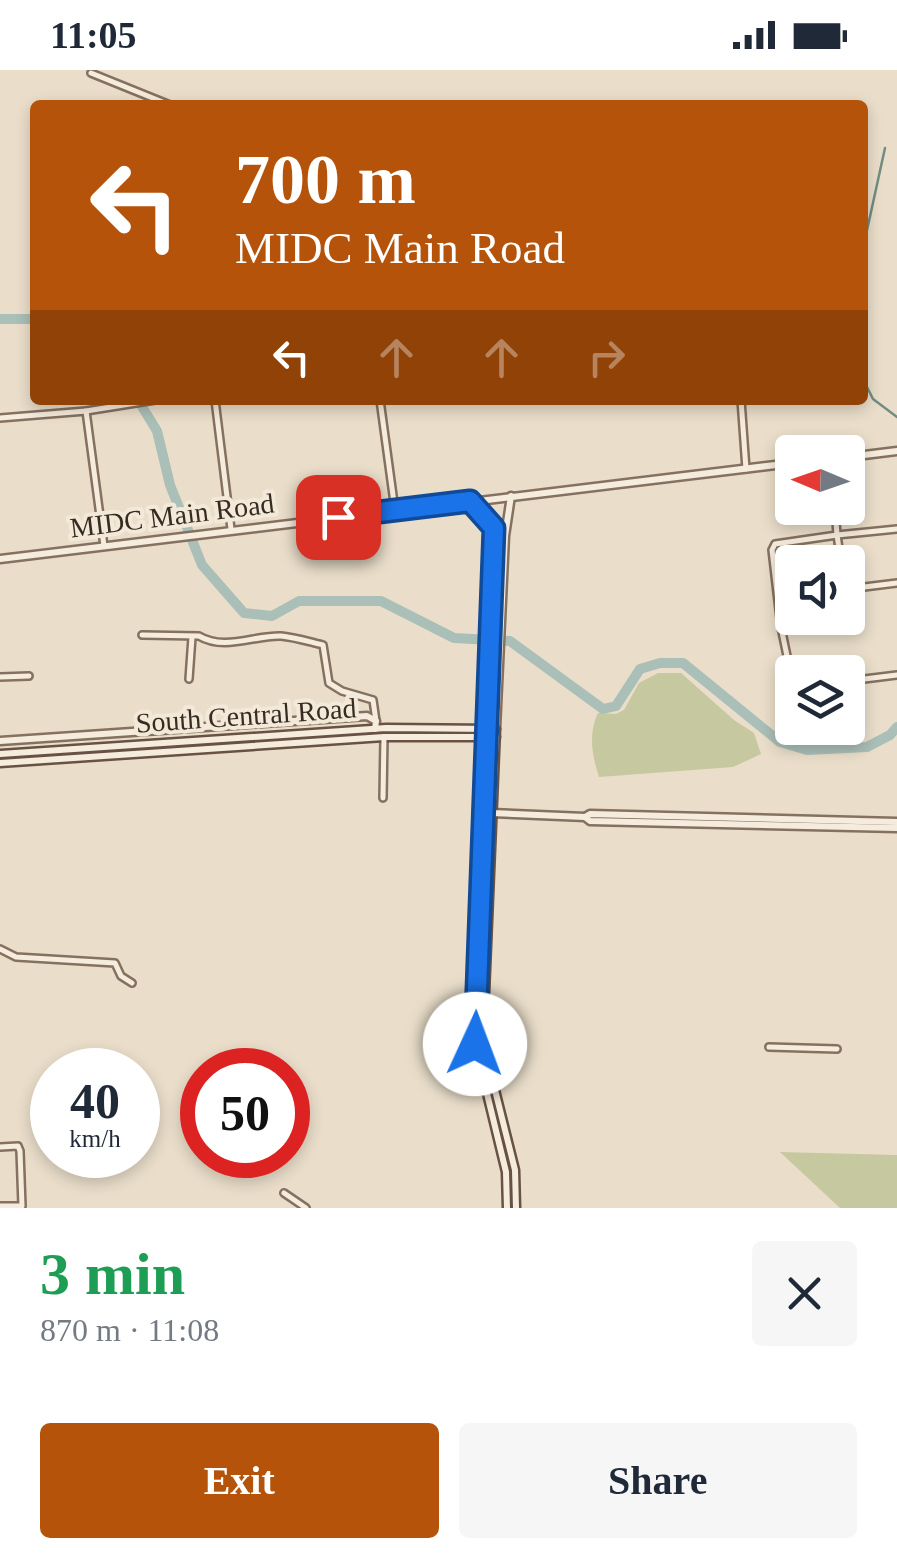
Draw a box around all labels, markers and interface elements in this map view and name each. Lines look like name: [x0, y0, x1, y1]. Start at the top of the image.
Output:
text: 11:05: [50, 14, 137, 56]
icon: left: [70, 140, 200, 270]
text: 700 m: [235, 141, 416, 218]
text: MIDC Main Road: [235, 223, 565, 273]
icon: left: [264, 330, 319, 385]
icon: ahead: [369, 330, 424, 385]
icon: ahead: [474, 330, 529, 385]
icon: right: [579, 330, 634, 385]
north arrow: [775, 435, 865, 525]
map controls: [775, 435, 865, 745]
pin: [296, 475, 381, 560]
street label: MIDC Main Road: [68, 488, 276, 543]
icon: arrive: [311, 490, 366, 545]
button: sound: [775, 545, 865, 635]
button: layers: [775, 655, 865, 745]
street label: South Central Road: [135, 692, 357, 739]
position arrow: [423, 992, 527, 1096]
speed limit sign: 50: [180, 1048, 310, 1178]
text: 40: [70, 1073, 120, 1129]
text: km/h: [69, 1125, 121, 1152]
text: 3 min: [40, 1241, 185, 1307]
button: close: [752, 1241, 857, 1346]
text: 870 m · 11:08: [40, 1312, 219, 1348]
button: Exit: [40, 1423, 439, 1538]
button: Share: [459, 1423, 857, 1538]

